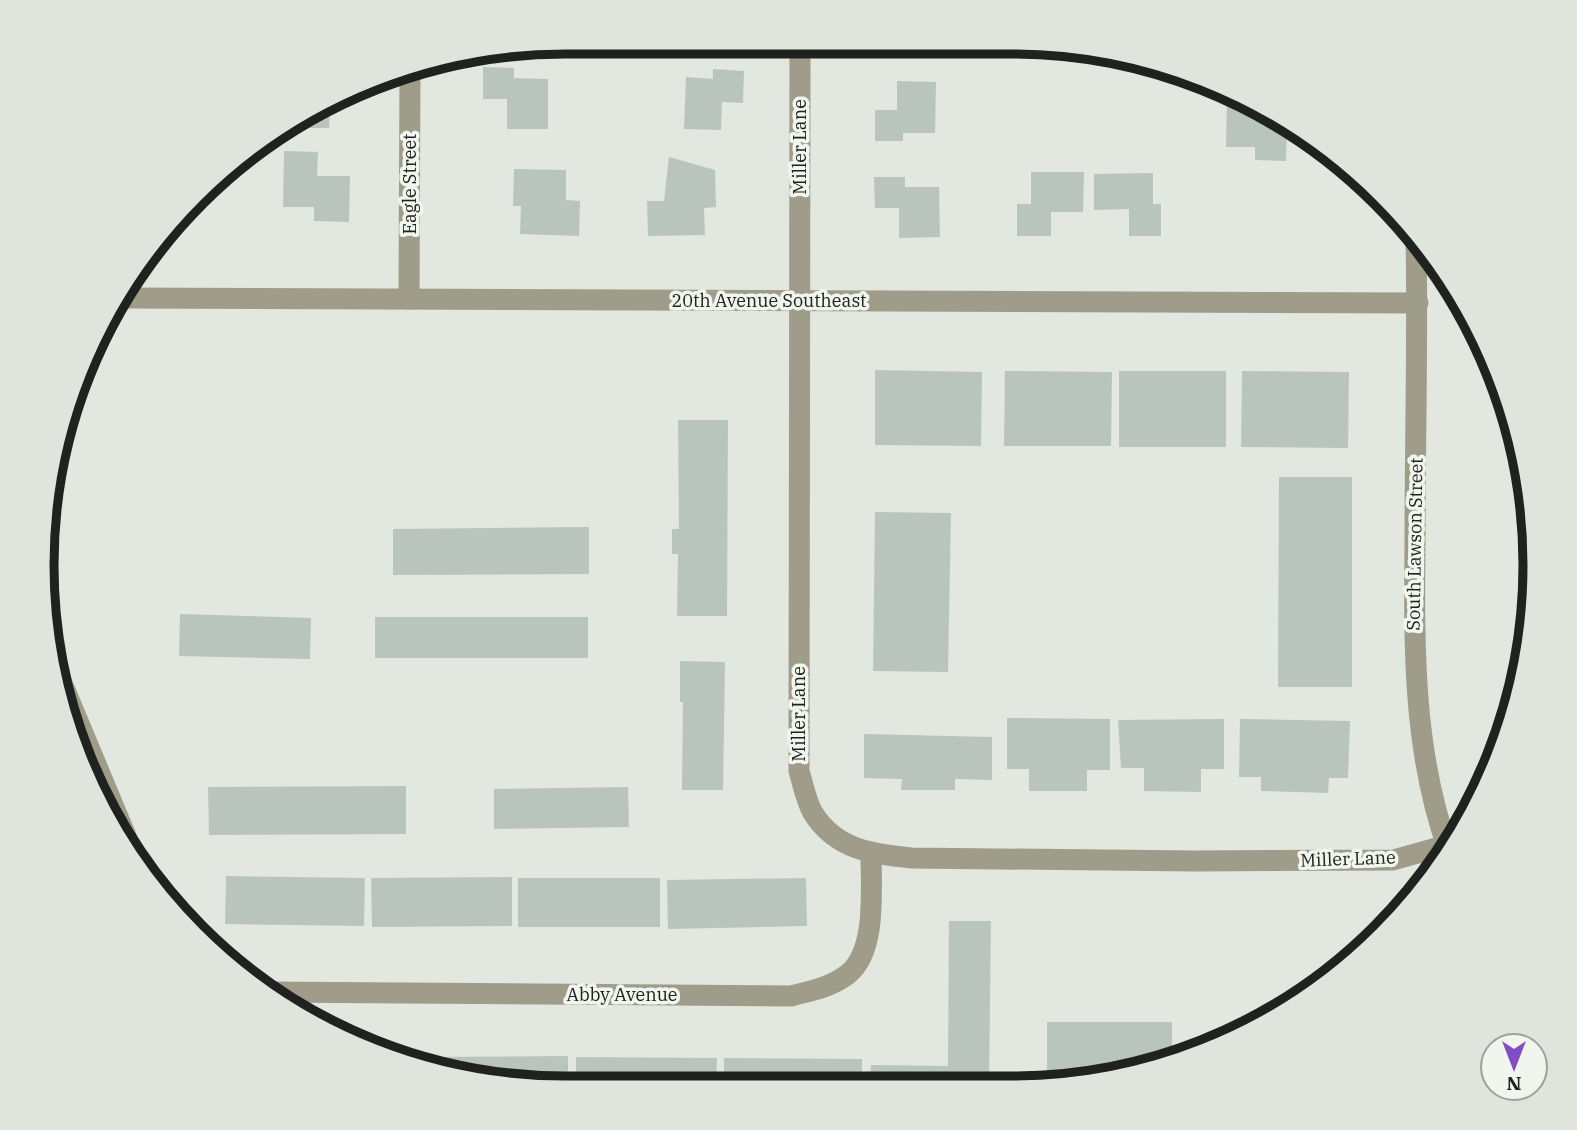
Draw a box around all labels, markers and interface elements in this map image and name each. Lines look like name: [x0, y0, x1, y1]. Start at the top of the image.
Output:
street label: Miller Lane: [788, 99, 811, 195]
street label: Eagle Street: [398, 134, 421, 234]
street label: 20th Avenue Southeast: [672, 289, 866, 312]
street label: South Lawson Street: [1401, 457, 1428, 631]
street label: Miller Lane: [787, 666, 810, 762]
street label: Miller Lane: [1300, 845, 1396, 872]
street label: Abby Avenue: [567, 983, 677, 1006]
north arrow: [1479, 1032, 1549, 1102]
text: N: [1506, 1072, 1522, 1096]

